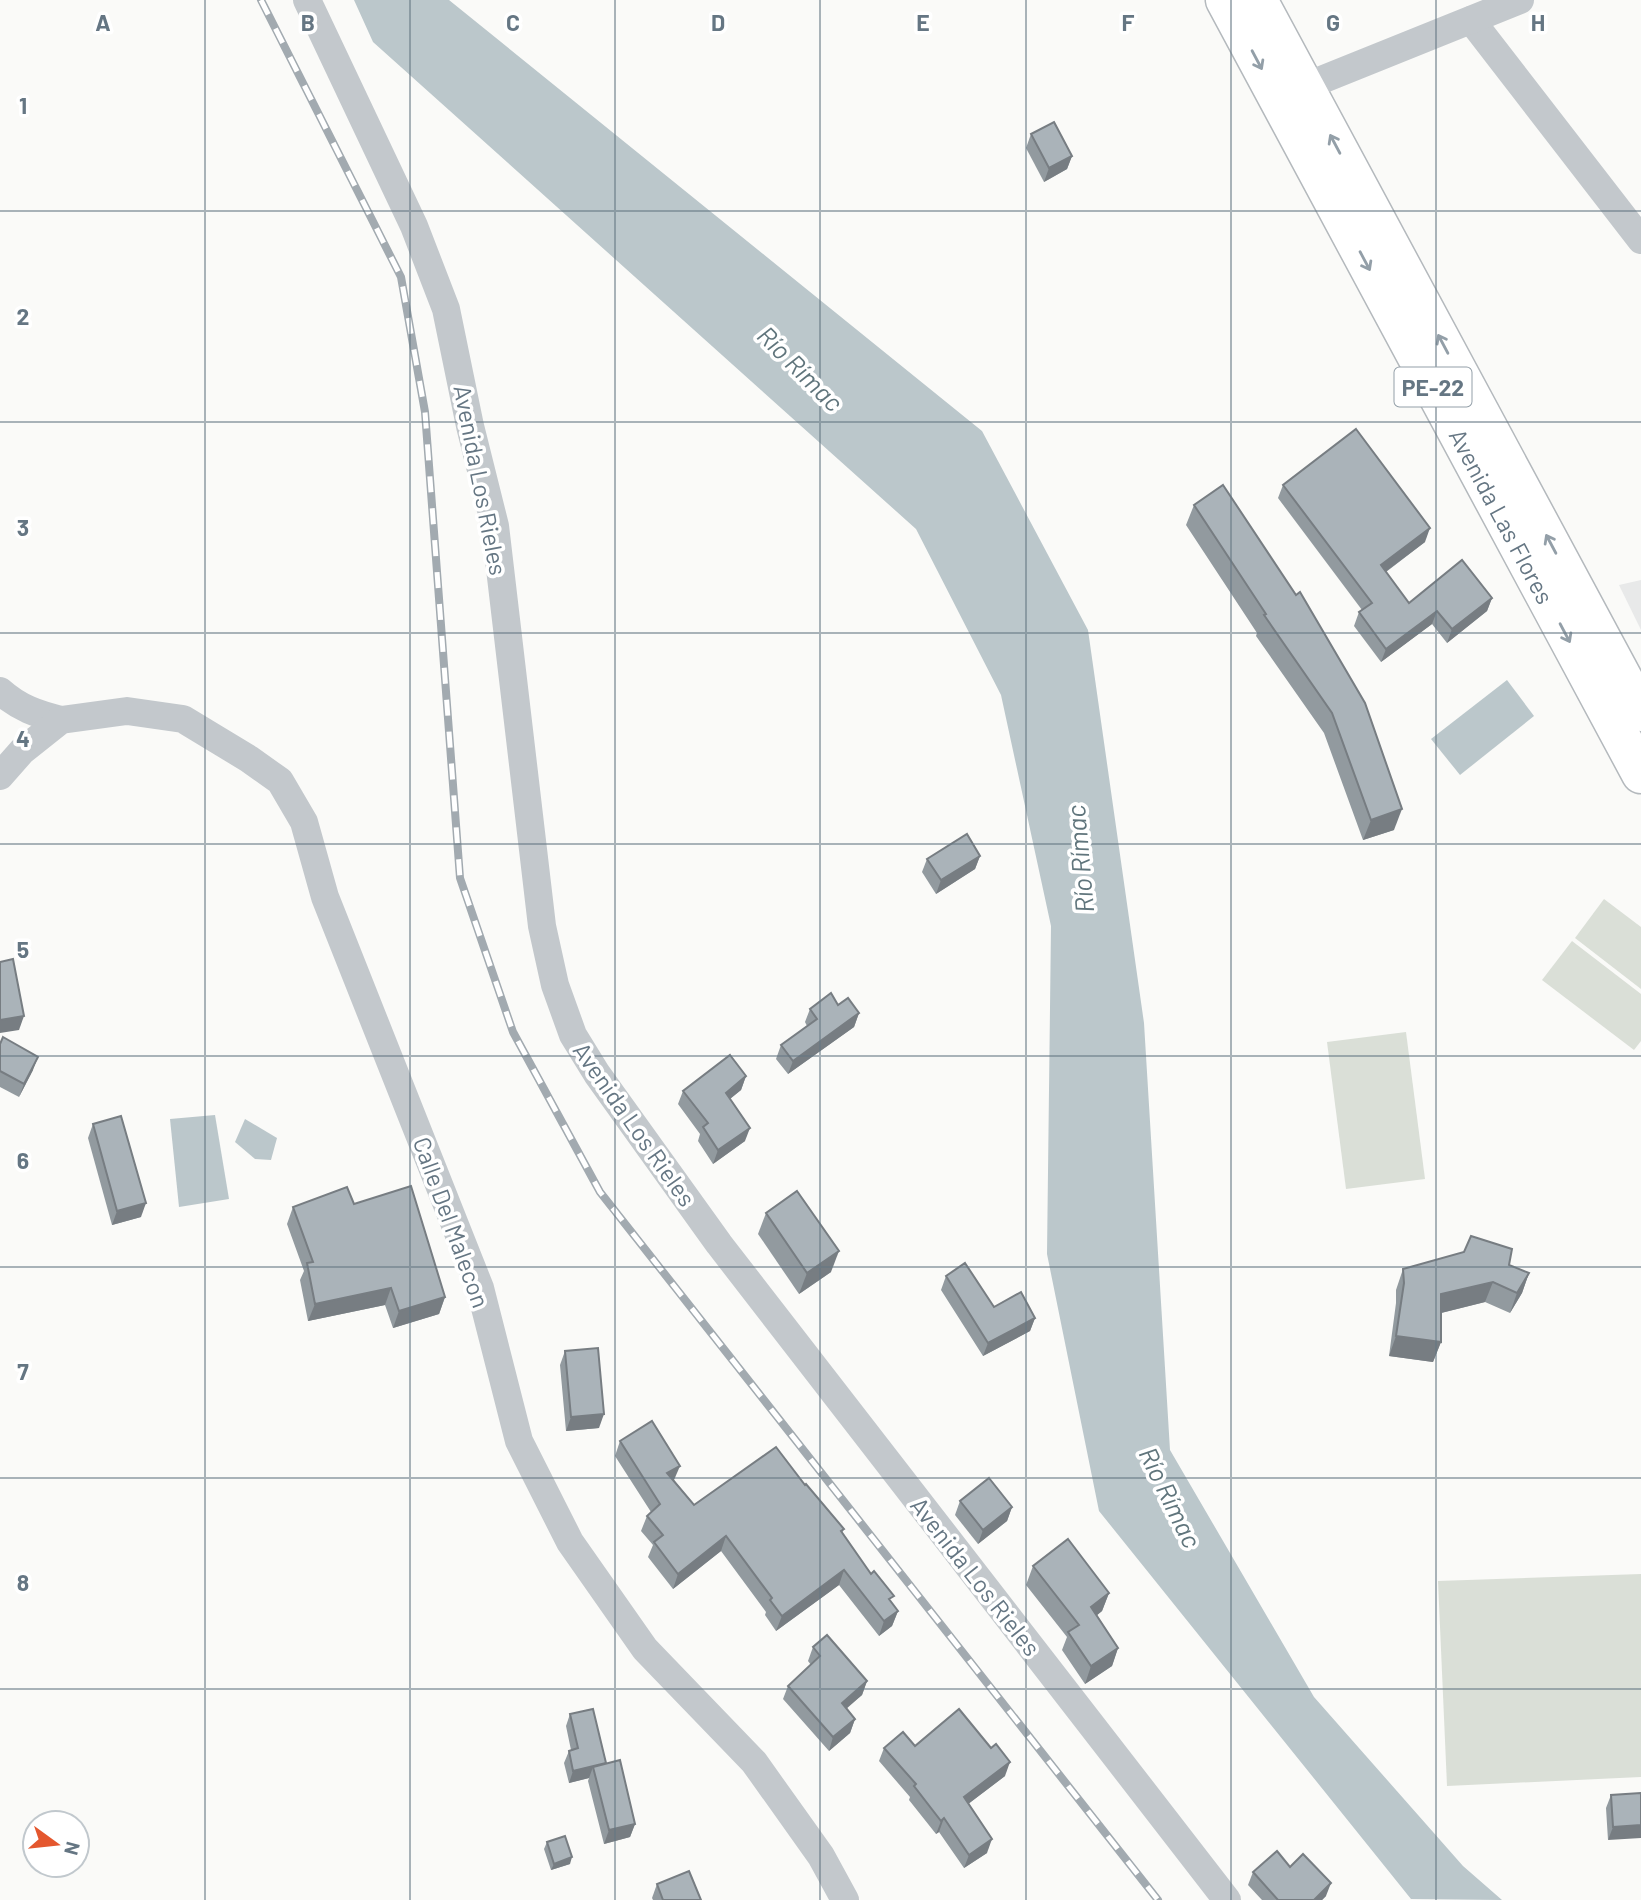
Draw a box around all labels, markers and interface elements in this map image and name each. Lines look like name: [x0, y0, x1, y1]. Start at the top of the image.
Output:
text: A: [95, 8, 111, 36]
text: B: [301, 8, 315, 36]
text: C: [506, 8, 520, 36]
text: D: [711, 8, 725, 36]
text: E: [916, 8, 930, 36]
text: F: [1122, 8, 1135, 36]
text: G: [1326, 8, 1340, 36]
text: H: [1531, 8, 1545, 36]
one-way arrow: [1251, 49, 1264, 70]
text: 1: [19, 91, 27, 119]
one-way arrow: [1328, 134, 1342, 154]
one-way arrow: [1358, 250, 1372, 270]
text: 2: [17, 302, 29, 330]
water label: Río Rímac: [752, 319, 850, 417]
one-way arrow: [1436, 334, 1449, 355]
road number: PE-22: [1394, 368, 1472, 406]
street label: Avenida Los Rieles: [448, 382, 514, 578]
street label: Avenida Las Flores: [1444, 423, 1560, 609]
text: 3: [17, 513, 29, 541]
one-way arrow: [1543, 534, 1557, 555]
one-way arrow: [1559, 623, 1573, 643]
text: 4: [16, 724, 30, 752]
water label: Río Rímac: [1059, 804, 1099, 914]
text: 5: [17, 935, 29, 963]
street label: Avenida Los Rieles: [568, 1037, 702, 1211]
street label: Calle Del Malecon: [408, 1133, 496, 1311]
text: 6: [17, 1146, 29, 1174]
text: 7: [17, 1357, 29, 1385]
water label: Río Rímac: [1133, 1442, 1209, 1552]
street label: Avenida Los Rieles: [905, 1491, 1047, 1661]
text: 8: [17, 1568, 29, 1596]
north arrow: [21, 1809, 91, 1879]
text: N: [60, 1839, 86, 1858]

